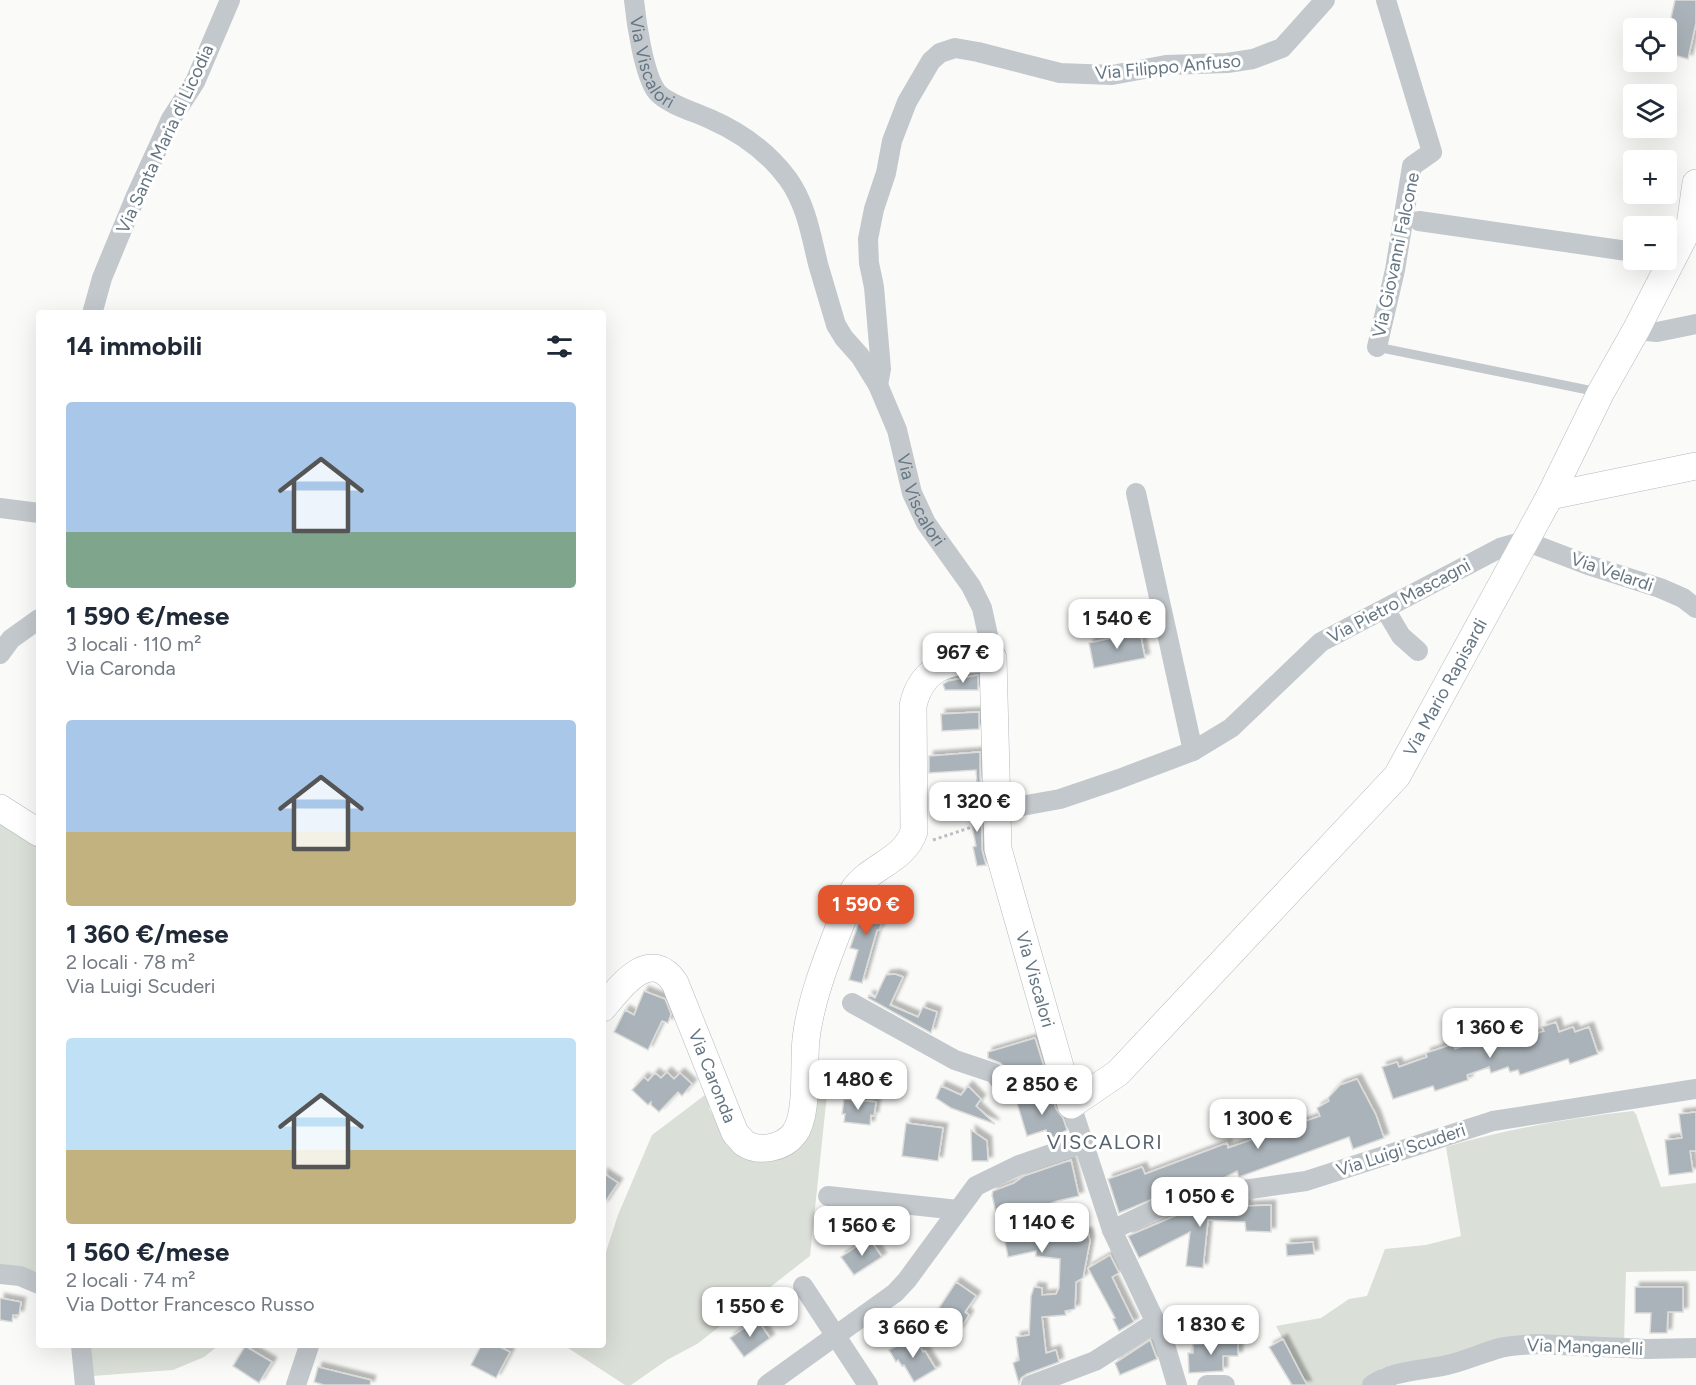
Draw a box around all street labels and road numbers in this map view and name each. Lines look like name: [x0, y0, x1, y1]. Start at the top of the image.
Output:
street label: Via Viscalori: [625, 15, 678, 113]
street label: Via Santa Maria di Licodia: [111, 41, 219, 237]
street label: Via Filippo Anfuso: [1094, 50, 1242, 84]
street label: Via Giovanni Falcone: [1368, 170, 1424, 340]
street label: Via Viscalori: [892, 452, 950, 551]
street label: Via Velardi: [1568, 548, 1656, 596]
street label: Via Pietro Mascagni: [1324, 554, 1474, 648]
street label: Via Mario Rapisardi: [1399, 615, 1492, 760]
street label: Via Viscalori: [1011, 929, 1059, 1030]
street label: Via Caronda: [684, 1026, 741, 1126]
street label: Via Luigi Scuderi: [1334, 1119, 1468, 1181]
street label: Via Manganelli: [1526, 1334, 1644, 1360]

